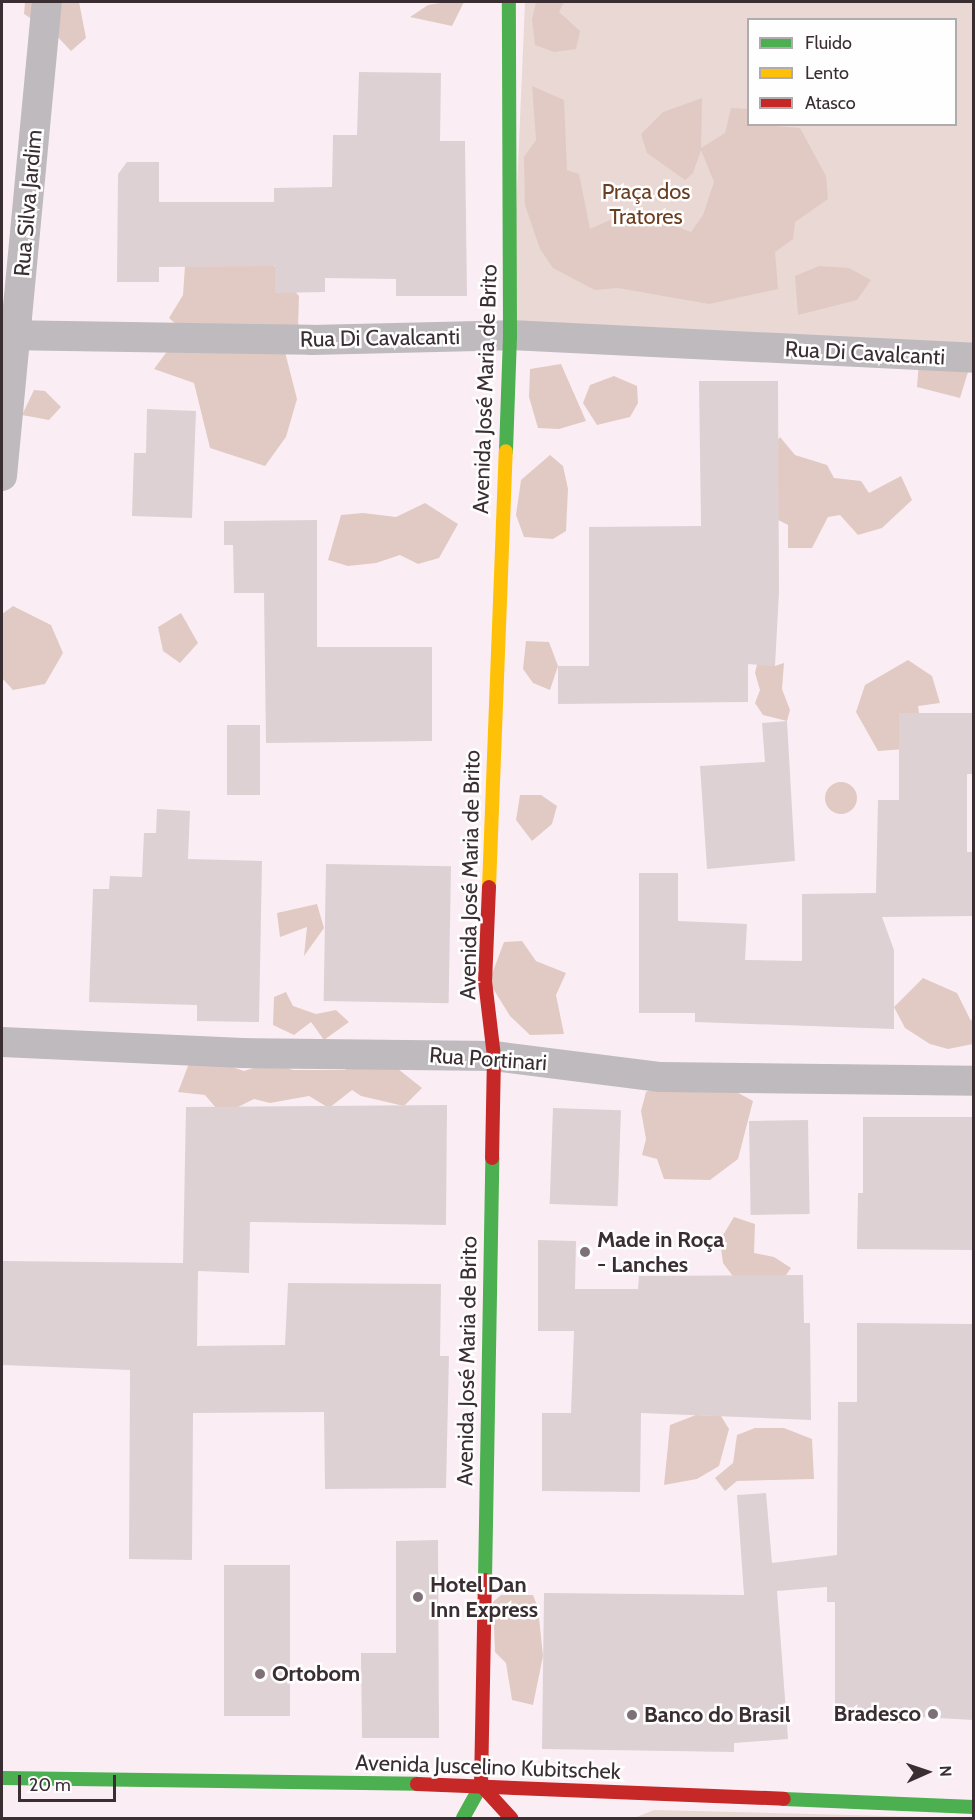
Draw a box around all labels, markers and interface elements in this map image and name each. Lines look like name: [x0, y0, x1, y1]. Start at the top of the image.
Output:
legend: [747, 18, 957, 126]
text: Fluido: [805, 32, 852, 54]
text: Lento: [805, 62, 849, 84]
text: Atasco: [805, 92, 856, 114]
street label: Rua Silva Jardim: [8, 128, 48, 278]
park label: Praça dos Tratores: [602, 178, 690, 230]
street label: Avenida José Maria de Brito: [467, 264, 503, 514]
street label: Rua Di Cavalcanti: [300, 323, 460, 353]
street label: Rua Di Cavalcanti: [784, 336, 946, 370]
street label: Avenida José Maria de Brito: [455, 750, 485, 1000]
street label: Rua Portinari: [428, 1042, 548, 1076]
place label: Made in Roça - Lanches: [597, 1226, 724, 1278]
street label: Avenida José Maria de Brito: [452, 1236, 482, 1486]
marker: Made in Roça - Lanches: [578, 1245, 592, 1259]
place label: Hotel Dan Inn Express: [430, 1571, 538, 1622]
marker: Hotel Dan Inn Express: [411, 1590, 425, 1604]
place label: Ortobom: [272, 1661, 360, 1687]
marker: Ortobom: [253, 1667, 267, 1681]
place label: Bradesco: [834, 1701, 921, 1727]
place label: Banco do Brasil: [644, 1702, 790, 1728]
marker: Bradesco: [926, 1707, 940, 1721]
marker: Banco do Brasil: [625, 1708, 639, 1722]
north arrow: [897, 1742, 957, 1802]
street label: Avenida Juscelino Kubitschek: [355, 1749, 621, 1785]
scale bar: [21, 1763, 118, 1801]
text: N: [936, 1765, 955, 1777]
text: 20 m: [29, 1774, 71, 1796]

